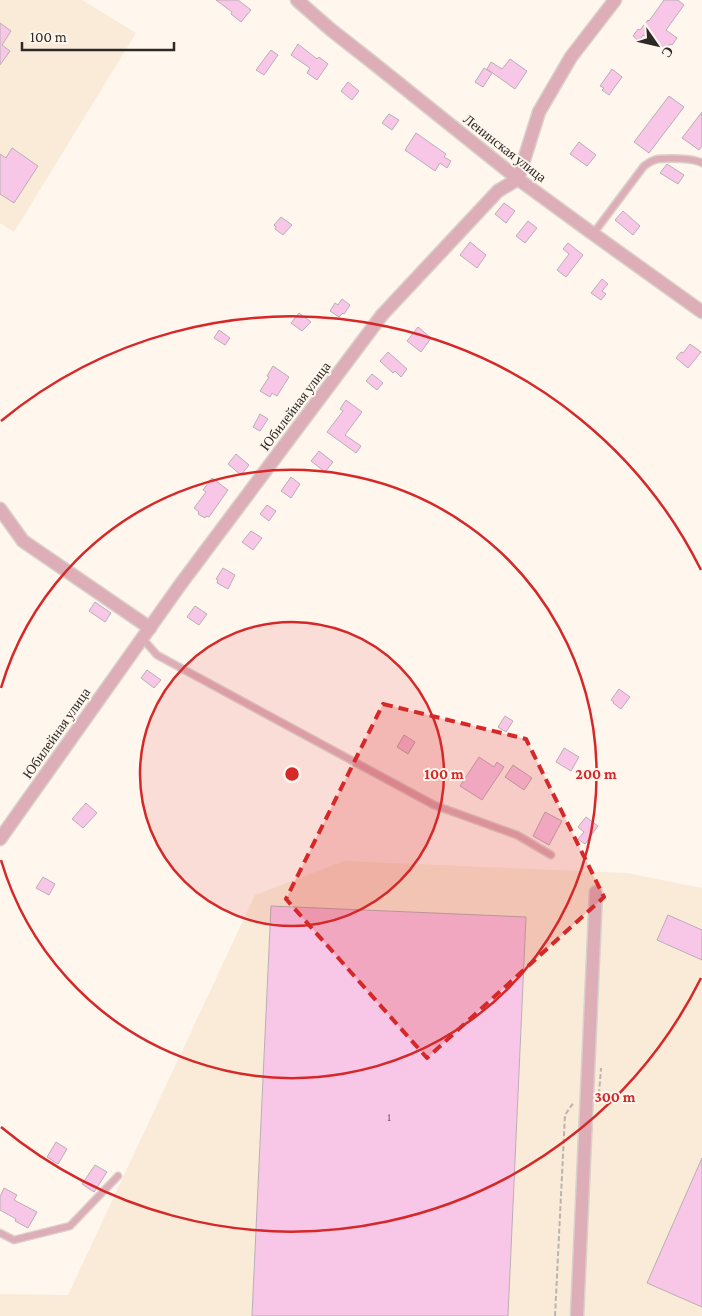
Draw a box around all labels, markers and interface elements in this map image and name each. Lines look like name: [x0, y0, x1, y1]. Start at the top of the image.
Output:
scale bar: [22, 20, 175, 52]
north arrow: [632, 20, 682, 70]
text: 100 m: [30, 29, 67, 45]
text: С: [658, 44, 677, 61]
street label: Ленинская улица: [460, 111, 550, 186]
street label: Юбилейная улица: [256, 358, 334, 454]
street label: Юбилейная улица: [19, 684, 94, 781]
centre of rings: [283, 765, 301, 783]
text: 100 m: [424, 766, 464, 782]
text: 200 m: [575, 766, 617, 782]
text: 300 m: [594, 1089, 636, 1105]
house number: 1: [387, 1111, 391, 1123]

